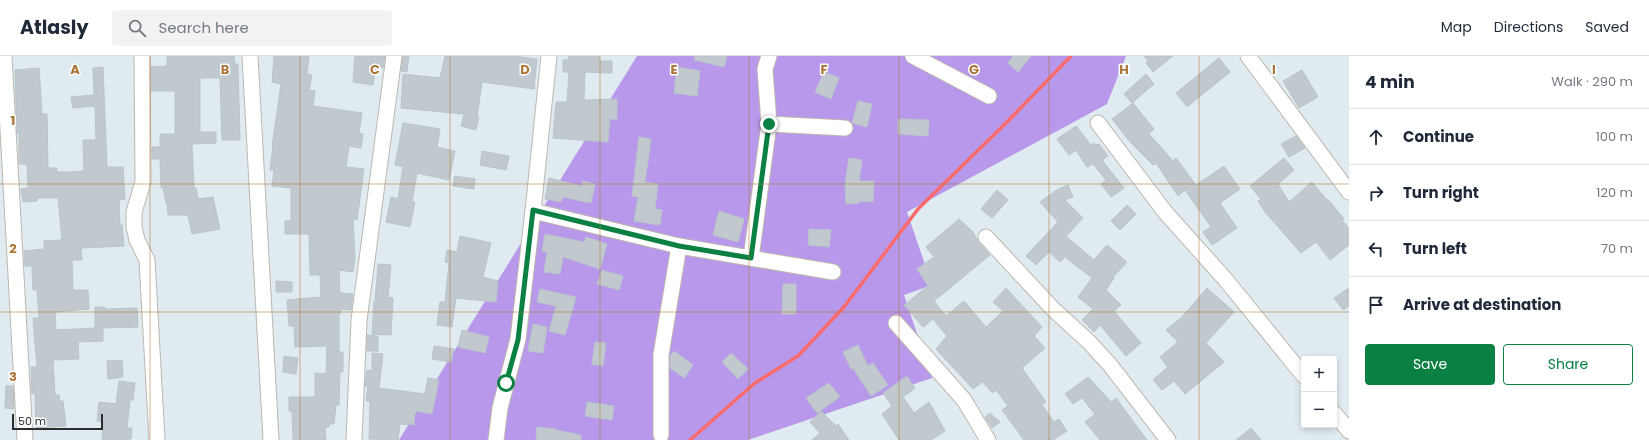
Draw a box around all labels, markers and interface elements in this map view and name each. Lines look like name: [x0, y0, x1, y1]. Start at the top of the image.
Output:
search box: [112, 10, 392, 46]
text: Atlasly: [20, 14, 88, 41]
icon: search: [126, 17, 148, 39]
text: Search here: [158, 17, 249, 38]
text: Map: [1441, 17, 1472, 37]
text: Directions: [1494, 17, 1563, 37]
text: Saved: [1585, 17, 1629, 37]
text: A: [70, 60, 80, 79]
text: B: [221, 60, 230, 79]
text: C: [370, 60, 380, 79]
text: D: [520, 60, 530, 79]
text: E: [670, 60, 678, 79]
text: F: [820, 60, 828, 79]
text: G: [969, 60, 979, 79]
text: H: [1119, 60, 1129, 79]
text: I: [1272, 60, 1276, 79]
text: 4 min: [1365, 70, 1415, 94]
text: Walk · 290 m: [1551, 72, 1633, 91]
text: 1: [11, 111, 15, 130]
route end: [760, 115, 778, 133]
icon: ahead: [1365, 126, 1387, 148]
text: Continue: [1403, 126, 1474, 147]
text: 100 m: [1596, 127, 1633, 146]
icon: right: [1365, 182, 1387, 204]
text: Turn right: [1403, 182, 1479, 203]
text: 120 m: [1596, 183, 1633, 202]
icon: left: [1365, 238, 1387, 260]
text: Turn left: [1403, 238, 1467, 259]
text: 2: [9, 239, 17, 258]
text: 70 m: [1601, 239, 1633, 258]
icon: arrive: [1365, 294, 1387, 316]
text: Arrive at destination: [1403, 294, 1561, 315]
button: Save: [1365, 344, 1495, 385]
button: Share: [1503, 344, 1633, 385]
map controls: [1301, 356, 1337, 428]
button: +: [1301, 356, 1337, 392]
text: 3: [9, 367, 17, 386]
route start: [497, 374, 515, 392]
button: −: [1301, 392, 1337, 428]
scale bar: [12, 412, 103, 431]
text: 50 m: [18, 413, 46, 429]

